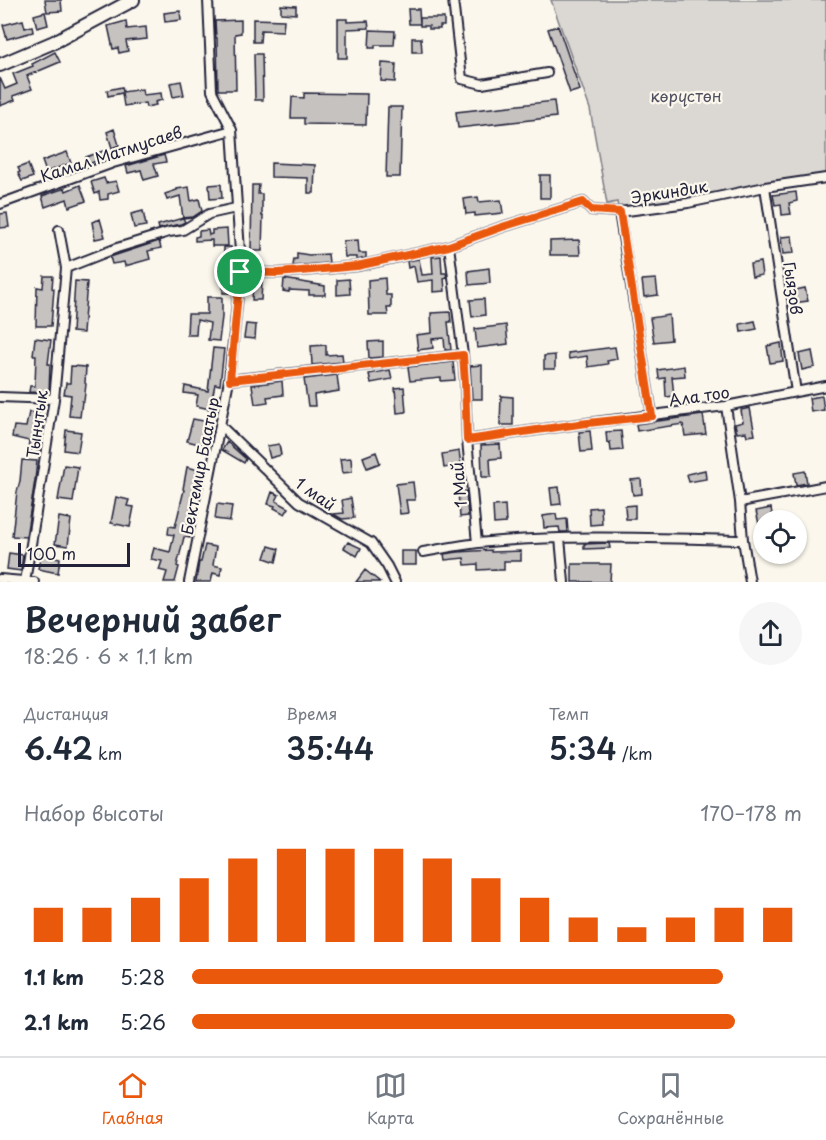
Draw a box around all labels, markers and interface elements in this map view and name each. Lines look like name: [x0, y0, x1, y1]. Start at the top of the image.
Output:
park label: көрүстөн: [650, 83, 722, 107]
street label: Камал Матмусаев: [37, 119, 185, 187]
street label: Эркиндик: [629, 173, 710, 209]
pin: [214, 246, 265, 297]
icon: arrive: [223, 255, 256, 288]
street label: Гыязов: [778, 260, 810, 316]
street label: Ала тоо: [667, 379, 731, 411]
street label: Тынчтык: [19, 388, 53, 460]
street label: Бектемир Баатыр: [174, 395, 224, 537]
street label: 1 Май: [444, 461, 472, 509]
street label: 1 май: [291, 470, 341, 516]
map controls: [753, 510, 807, 564]
button: locate: [753, 510, 807, 564]
scale bar: [18, 540, 130, 568]
text: 100 m: [27, 541, 76, 565]
text: Вечерний забег: [24, 593, 281, 643]
button: share: [739, 602, 802, 665]
text: 18:26 · 6 × 1.1 km: [24, 641, 193, 671]
text: Дистанция: [24, 701, 109, 725]
text: Время: [286, 701, 337, 725]
text: Темп: [549, 701, 589, 725]
text: 6.42: [24, 725, 93, 770]
text: 35:44: [286, 725, 374, 770]
text: 5:34: [549, 725, 617, 770]
text: km: [93, 741, 122, 765]
text: /km: [617, 741, 653, 765]
text: Набор высоты: [24, 798, 164, 828]
text: 170–178 m: [700, 798, 802, 828]
text: 1.1 km: [24, 962, 84, 992]
text: 5:28: [120, 962, 165, 992]
text: 2.1 km: [24, 1007, 89, 1037]
text: 5:26: [120, 1007, 166, 1037]
tab: Главная: [102, 1069, 164, 1129]
tab: Карта: [367, 1069, 414, 1129]
tab: Сохранённые: [617, 1069, 724, 1129]

